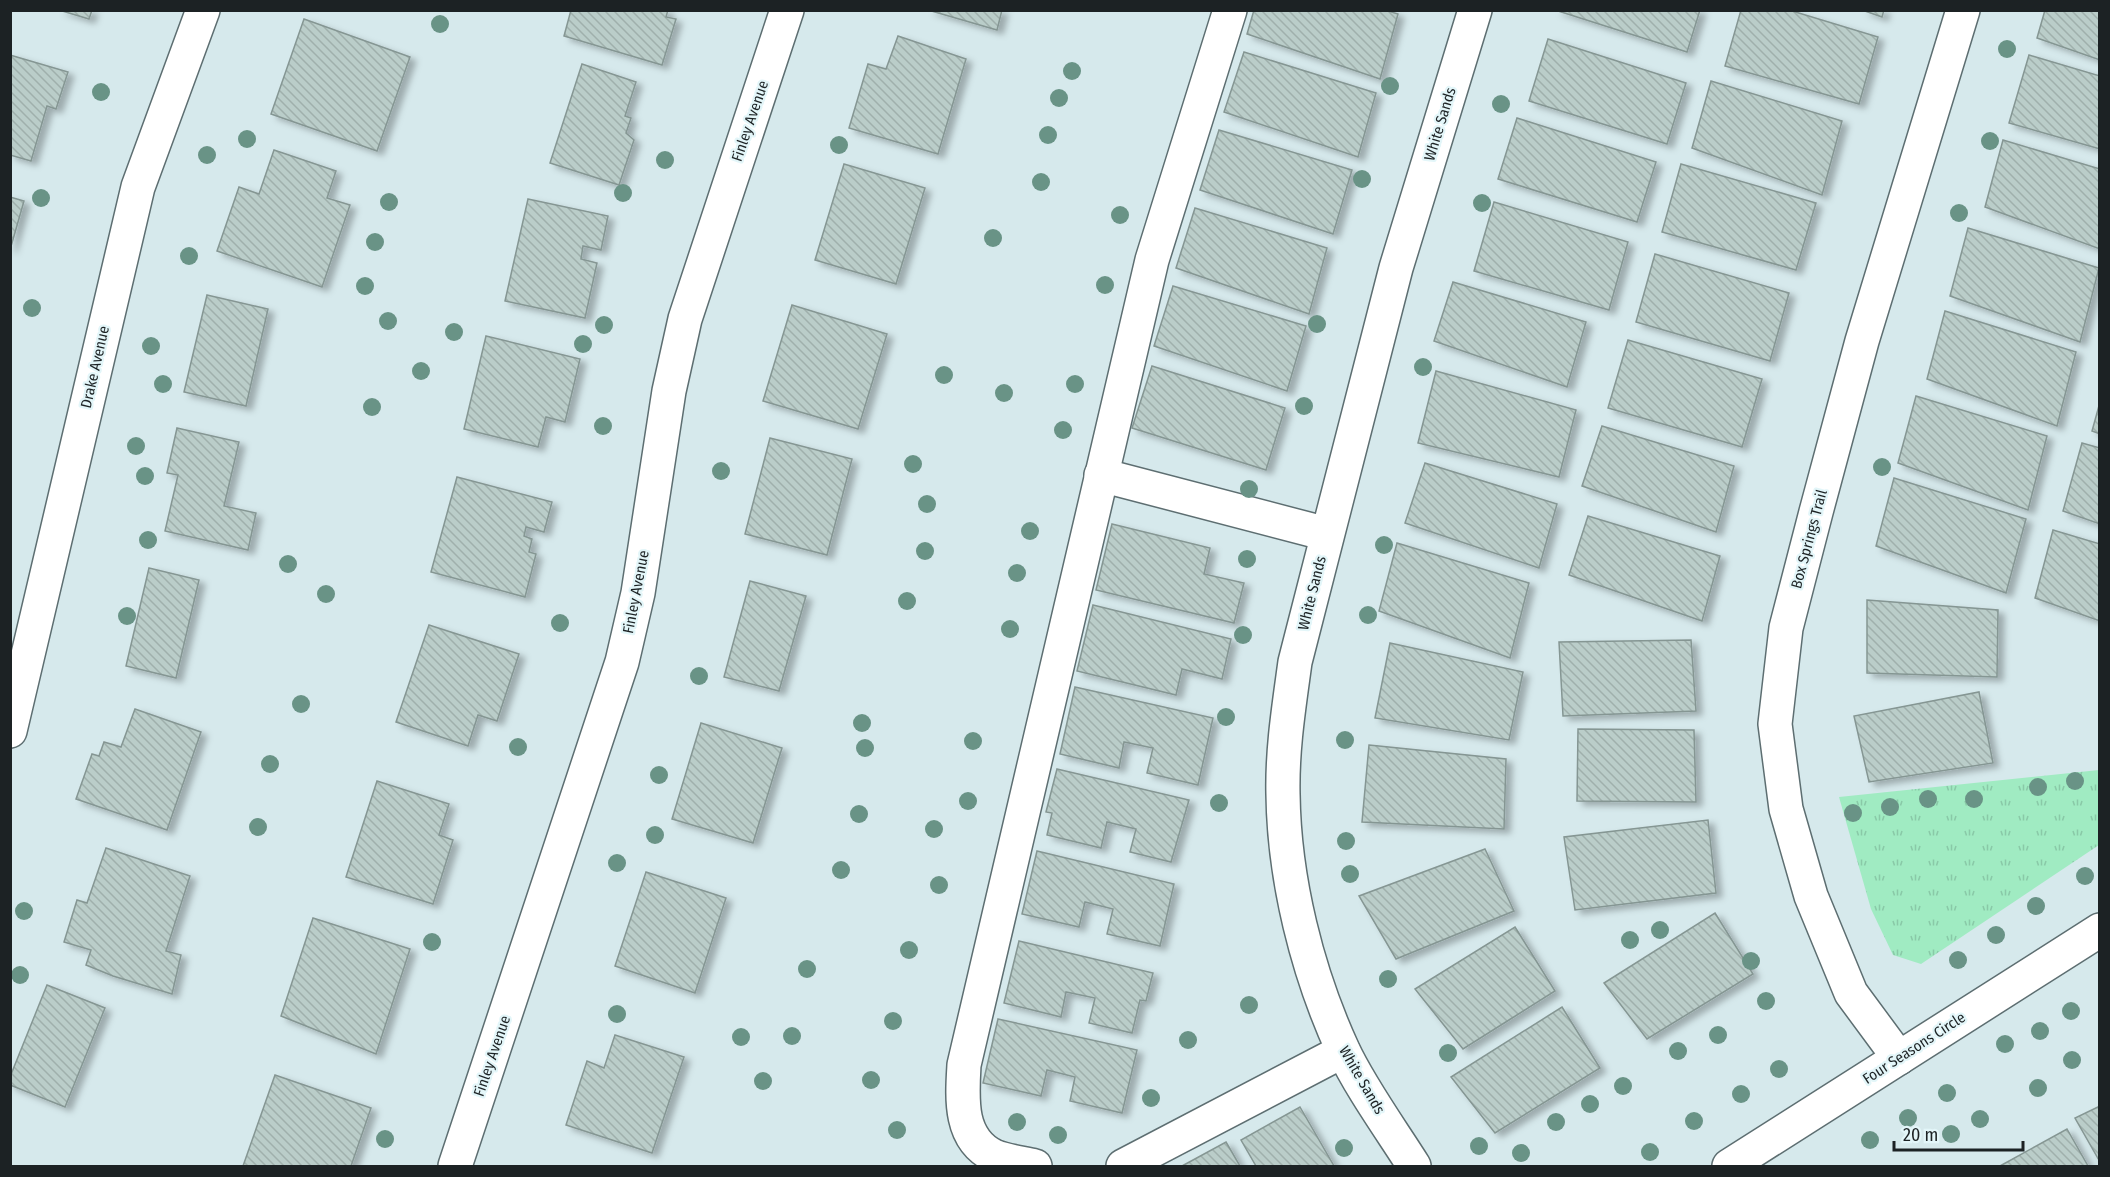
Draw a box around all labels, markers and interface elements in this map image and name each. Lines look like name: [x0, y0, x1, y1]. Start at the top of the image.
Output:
street label: Finley Avenue: [728, 78, 772, 164]
street label: White Sands: [1420, 85, 1460, 163]
street label: Drake Avenue: [77, 324, 113, 410]
street label: Box Springs Trail: [1787, 488, 1831, 590]
street label: Finley Avenue: [619, 549, 653, 635]
street label: White Sands: [1294, 554, 1330, 632]
street label: Four Seasons Circle: [1859, 1008, 1969, 1088]
street label: Finley Avenue: [470, 1013, 514, 1099]
street label: White Sands: [1335, 1043, 1389, 1117]
scale bar: [1894, 1114, 2023, 1152]
text: 20 m: [1903, 1124, 1938, 1146]

